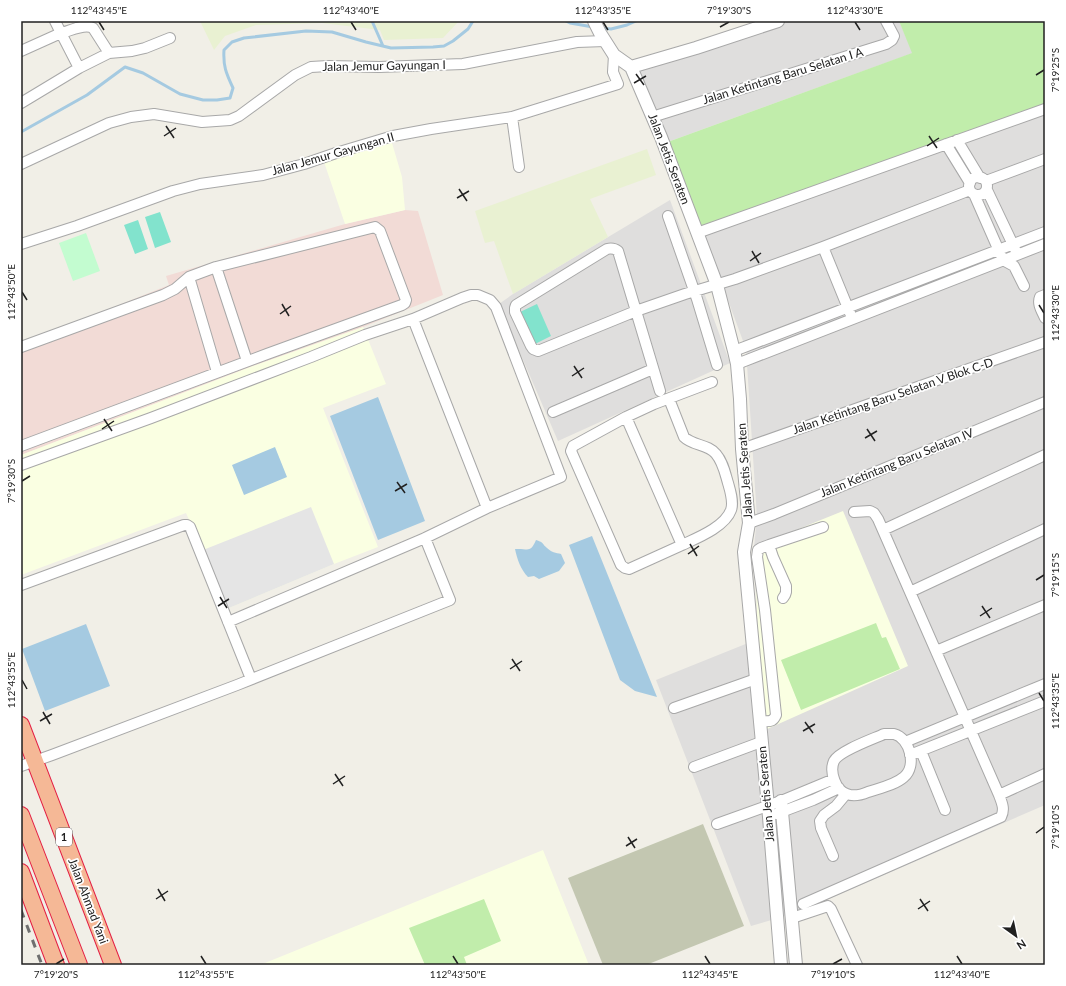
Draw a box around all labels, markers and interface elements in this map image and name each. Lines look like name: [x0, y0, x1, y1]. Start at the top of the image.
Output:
text: 112°43'45"E: [71, 4, 127, 16]
text: 112°43'40"E: [323, 4, 379, 16]
text: 112°43'35"E: [575, 4, 631, 16]
text: 7°19'30"S: [707, 4, 751, 16]
text: 112°43'30"E: [827, 4, 883, 16]
street label: Jalan Ketintang Baru Selatan I A: [701, 44, 866, 107]
text: 7°19'25"S: [1049, 48, 1061, 92]
street label: Jalan Jemur Gayungan I: [322, 57, 446, 74]
street label: Jalan Jetis Seraten: [645, 111, 694, 206]
street label: Jalan Jemur Gayungan II: [270, 129, 396, 178]
text: 112°43'50"E: [5, 264, 17, 320]
text: 112°43'30"E: [1049, 285, 1061, 341]
street label: Jalan Ketintang Baru Selatan V Blok C-D: [791, 354, 995, 437]
street label: Jalan Jetis Seraten: [734, 423, 755, 519]
street label: Jalan Ketintang Baru Selatan IV: [818, 424, 977, 500]
text: 7°19'30"S: [5, 459, 17, 503]
text: 7°19'15"S: [1049, 553, 1061, 597]
text: 112°43'55"E: [5, 652, 17, 708]
text: 112°43'35"E: [1049, 673, 1061, 729]
street label: Jalan Jetis Seraten: [754, 746, 777, 843]
text: 7°19'10"S: [1049, 805, 1061, 849]
road number: 1: [56, 828, 72, 846]
street label: Jalan Ahmad Yani: [65, 856, 112, 946]
north arrow: [996, 916, 1036, 956]
text: N: [1015, 937, 1029, 953]
text: 7°19'20"S: [34, 968, 78, 980]
text: 112°43'55"E: [178, 968, 234, 980]
text: 112°43'50"E: [430, 968, 486, 980]
text: 112°43'45"E: [682, 968, 738, 980]
text: 7°19'10"S: [811, 968, 855, 980]
text: 112°43'40"E: [934, 968, 990, 980]

